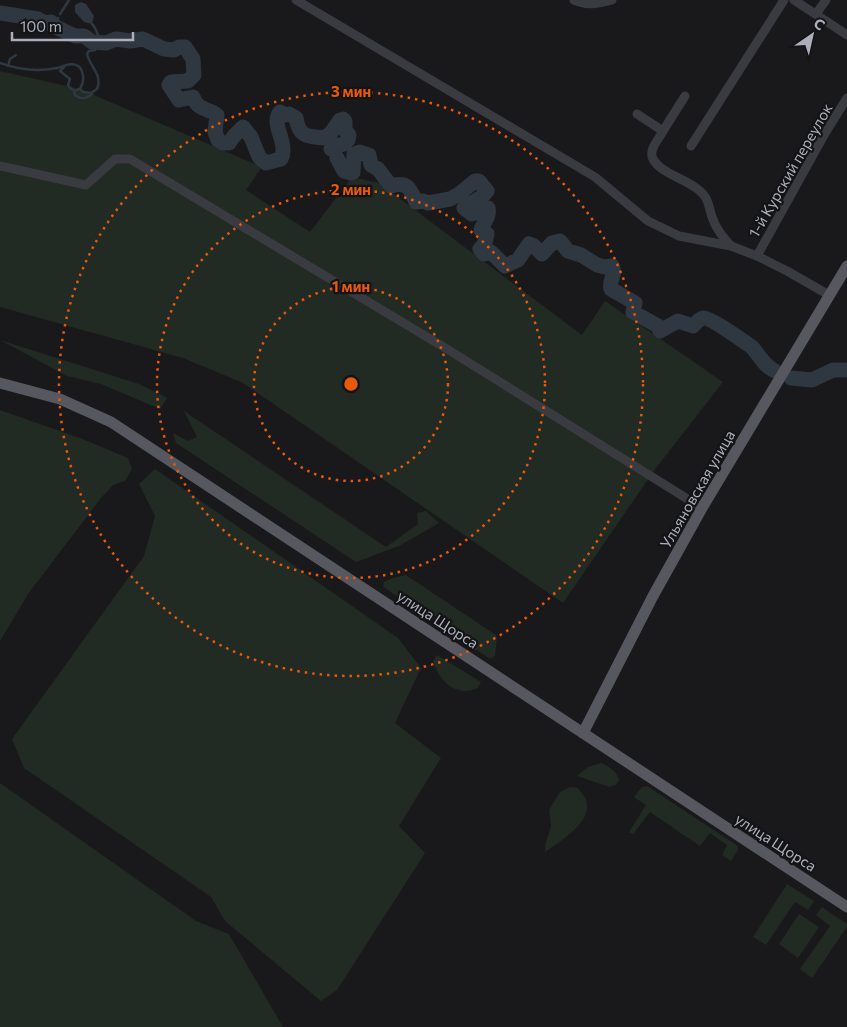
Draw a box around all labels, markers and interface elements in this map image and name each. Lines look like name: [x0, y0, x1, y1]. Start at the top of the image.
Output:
scale bar: [12, 10, 134, 42]
north arrow: [787, 10, 837, 60]
text: С: [811, 14, 828, 34]
text: 100 m: [20, 17, 62, 35]
text: 3 мин: [331, 82, 371, 100]
street label: 1-й Курский переулок: [744, 100, 836, 240]
text: 2 мин: [331, 180, 371, 198]
text: 1 мин: [332, 277, 370, 295]
centre of rings: [342, 375, 360, 393]
street label: Ульяновская улица: [656, 427, 738, 551]
street label: улица Щорса: [394, 586, 482, 652]
street label: улица Щорса: [732, 809, 820, 875]

